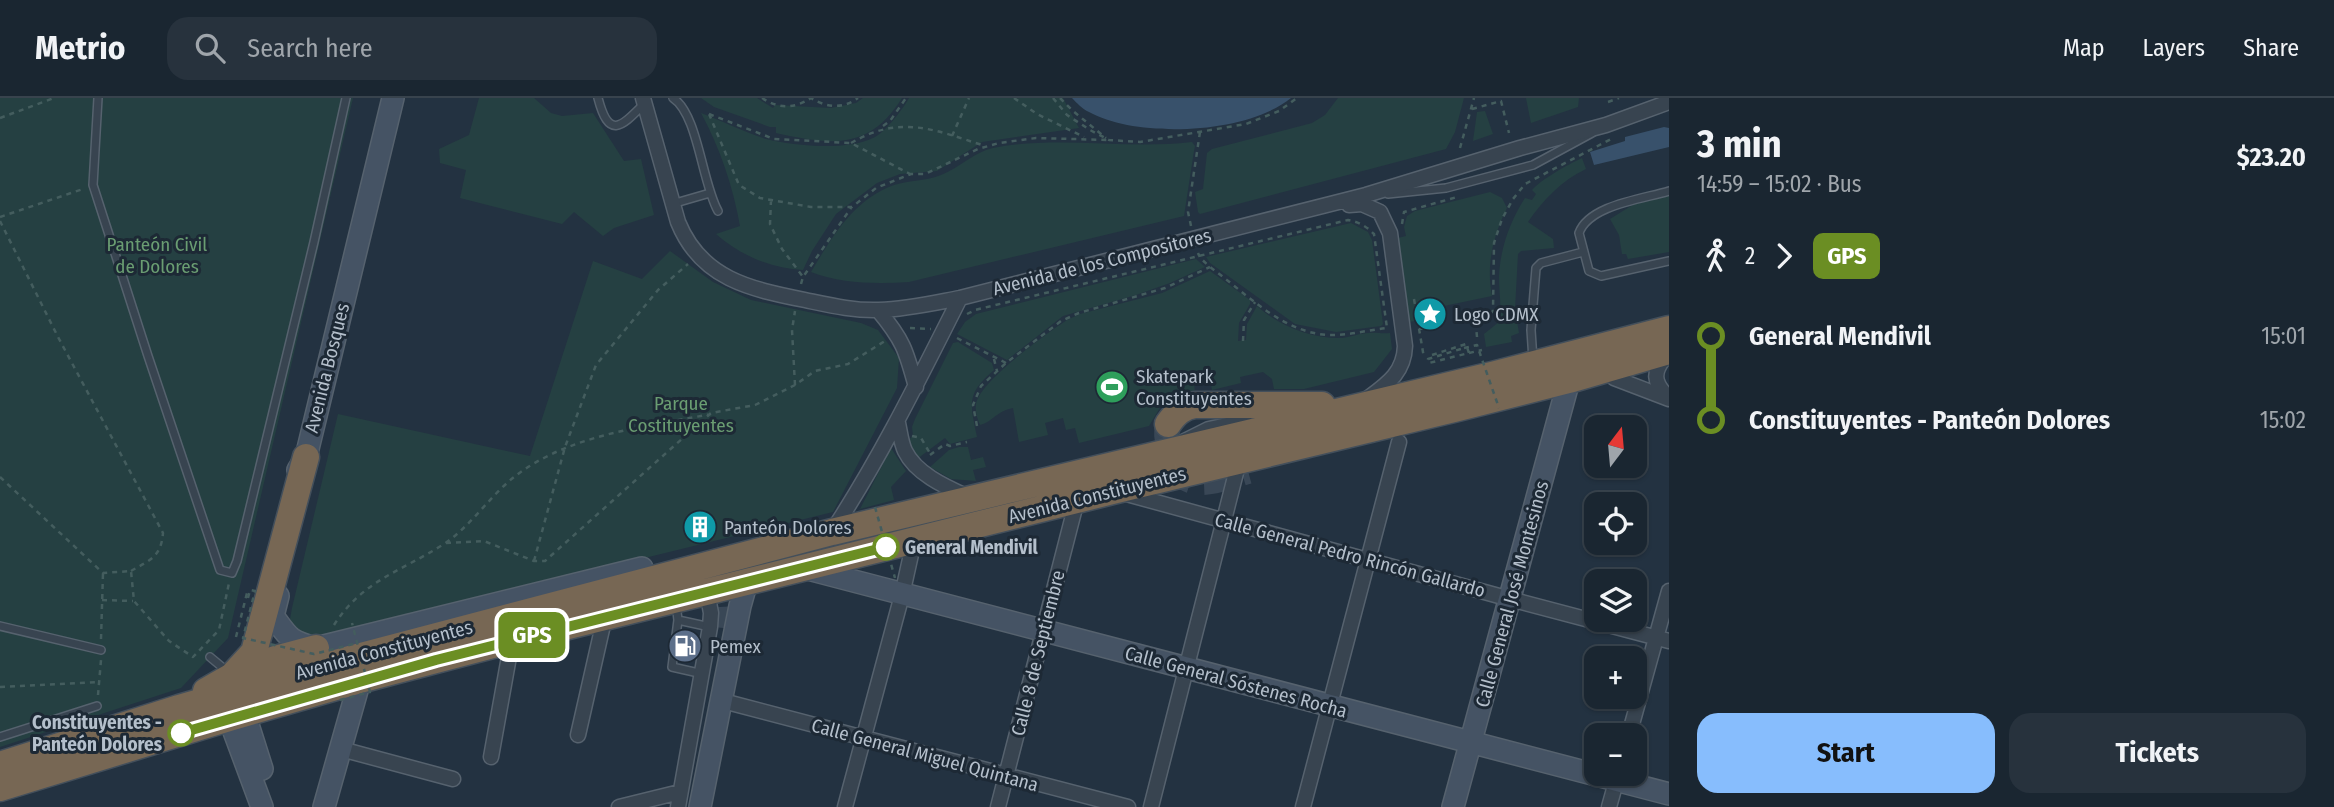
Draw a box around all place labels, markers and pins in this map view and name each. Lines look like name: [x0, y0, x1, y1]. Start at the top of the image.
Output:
place icon: Logo CDMX: [1411, 295, 1449, 333]
place label: Logo CDMX: [1454, 303, 1539, 326]
place label: Skatepark Constituyentes: [1136, 365, 1252, 410]
sports icon: Skatepark Constituyentes: [1093, 368, 1131, 406]
building icon: Panteón Dolores: [681, 508, 719, 546]
place label: Panteón Dolores: [724, 516, 852, 539]
marker: General Mendivil: [873, 534, 899, 560]
place label: General Mendivil: [905, 536, 1039, 559]
fuel station icon: Pemex: [666, 627, 704, 665]
place label: Pemex: [710, 635, 762, 658]
place label: Constituyentes - Panteón Dolores: [32, 711, 163, 756]
marker: Constituyentes - Panteón Dolores: [168, 720, 194, 746]

